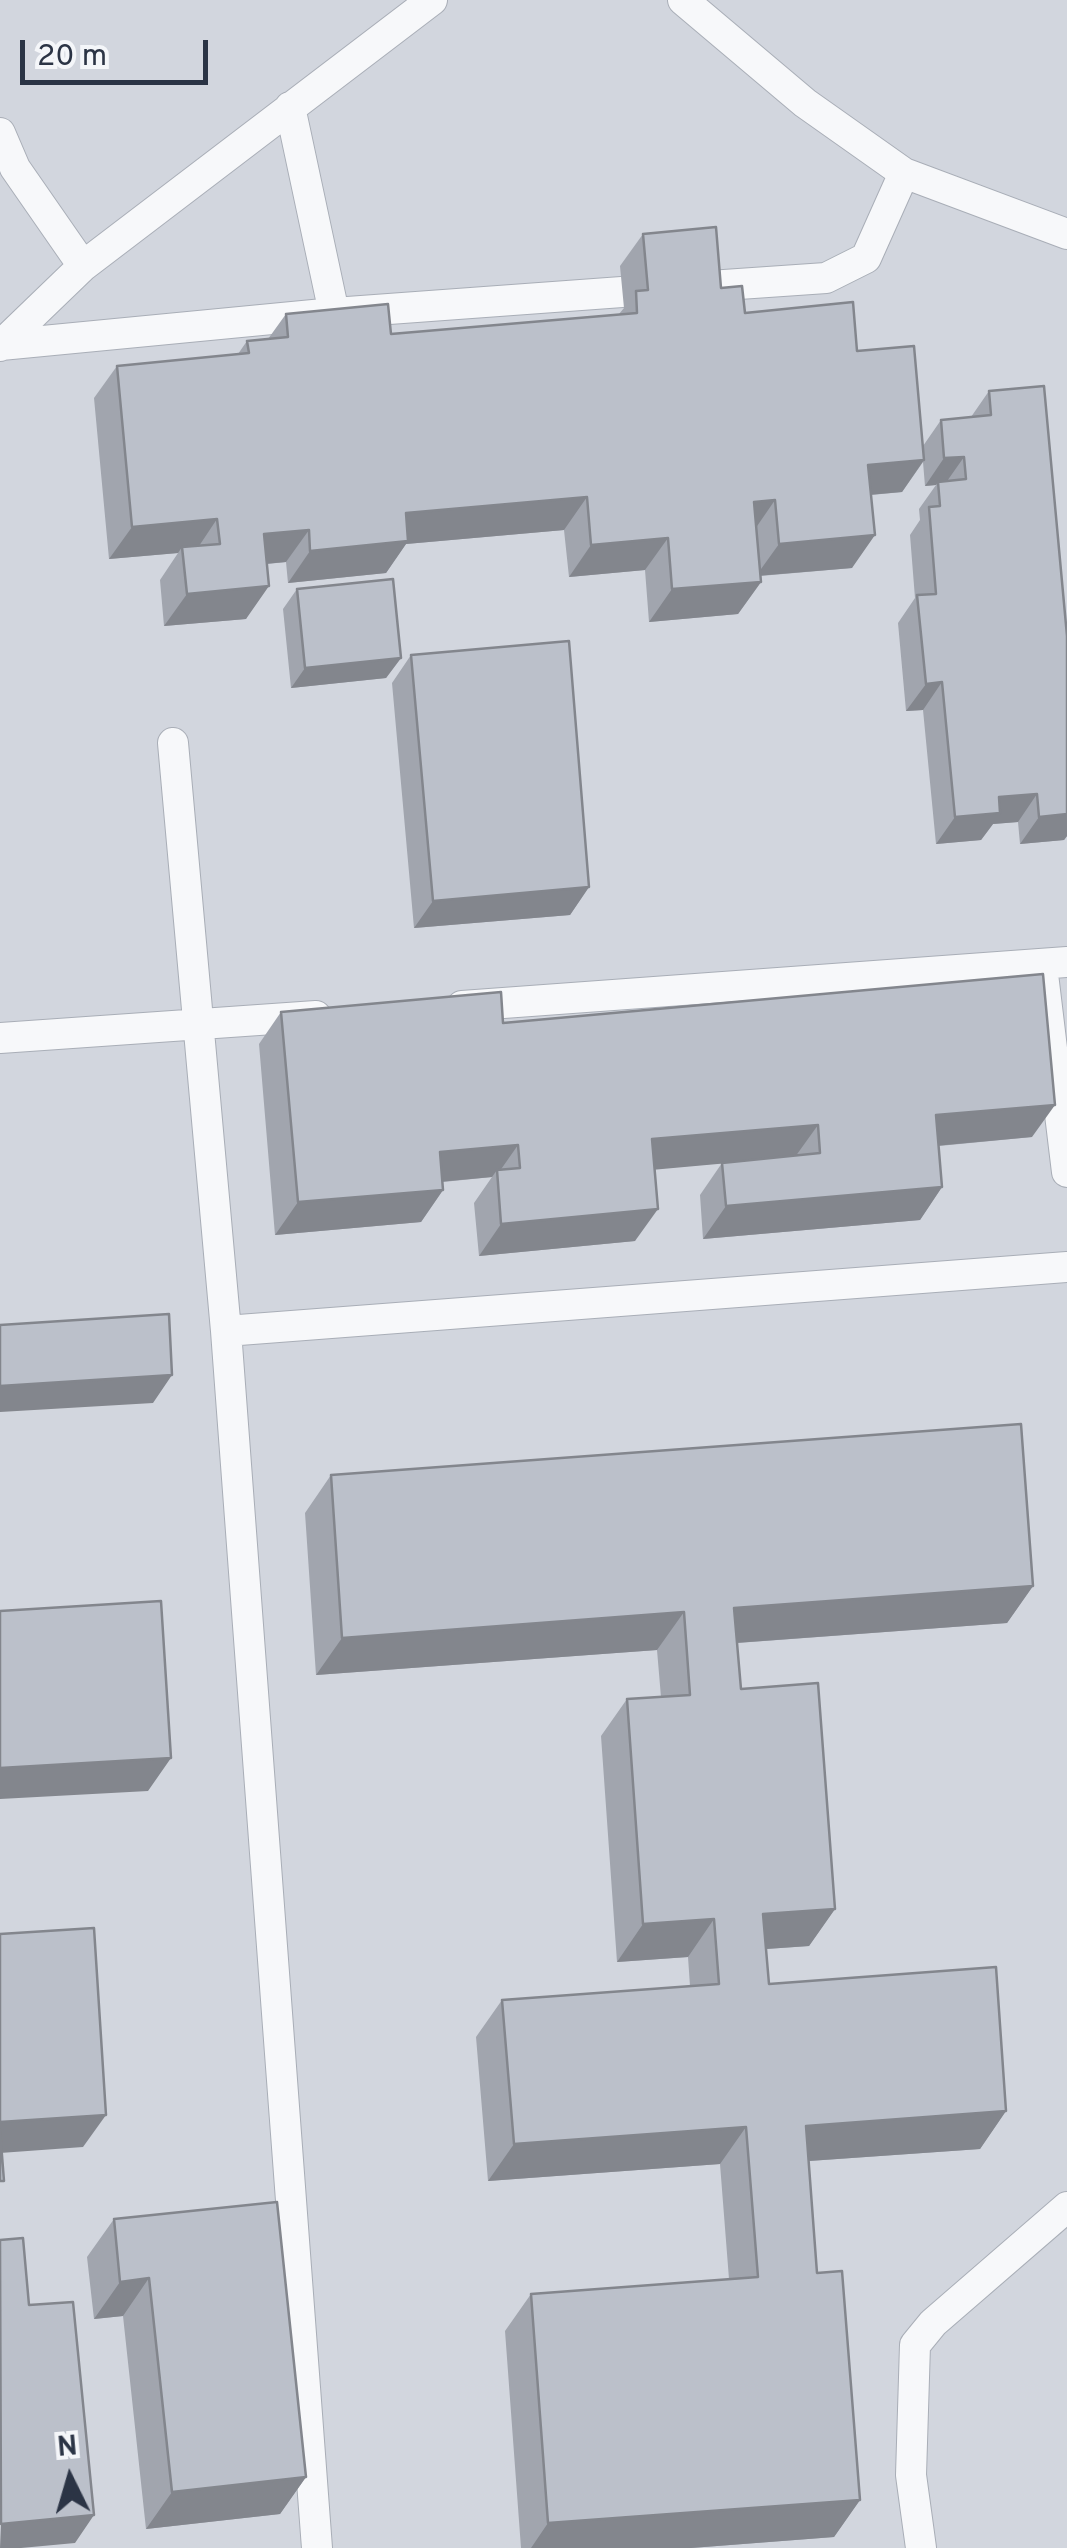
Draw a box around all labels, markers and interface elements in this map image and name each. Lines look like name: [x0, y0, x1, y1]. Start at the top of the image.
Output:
scale bar: [25, 20, 212, 82]
text: 20 m: [37, 39, 107, 76]
north arrow: [20, 2428, 120, 2528]
text: N: [56, 2429, 79, 2467]

